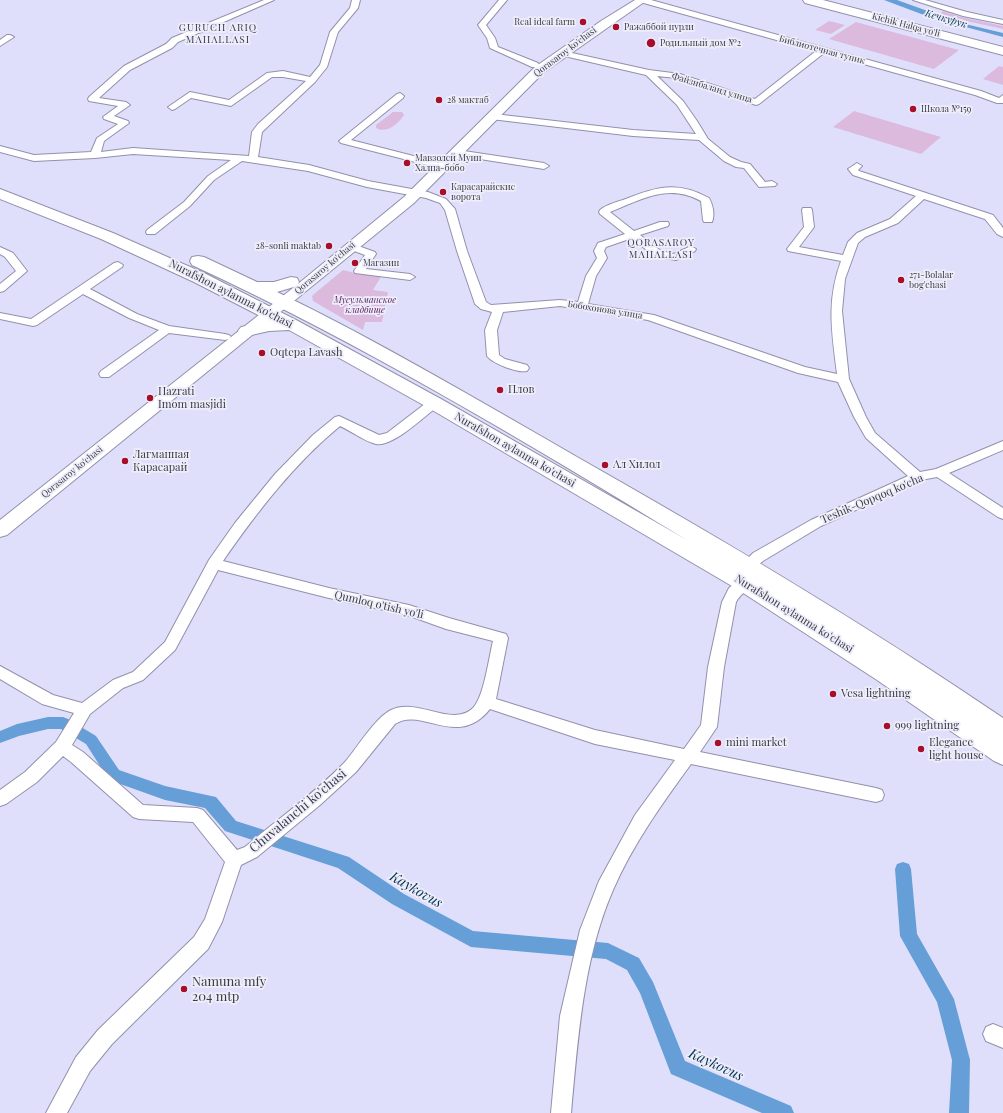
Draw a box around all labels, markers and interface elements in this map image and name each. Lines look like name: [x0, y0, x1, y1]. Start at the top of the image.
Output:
water label: Кечкурук: [924, 7, 968, 31]
street label: Kichik Halqa yo'li: [871, 11, 941, 39]
place label: Real ideal farm: [514, 17, 575, 27]
marker: Real ideal farm: [578, 17, 588, 27]
district label: GURUCH ARIQ MAHALLASI: [179, 22, 257, 46]
marker: Ражаббой нурли: [611, 22, 621, 32]
place label: Ражаббой нурли: [624, 22, 694, 32]
street label: Qorasaroy ko'chasi: [531, 25, 599, 79]
street label: Библиотечная тупик: [778, 33, 866, 67]
marker: Родильный дом №2: [645, 37, 657, 49]
place label: Родильный дом №2: [660, 38, 741, 48]
street label: Файзибаланд улица: [671, 71, 753, 105]
marker: 28 мактаб: [434, 95, 444, 105]
place label: 28 мактаб: [447, 95, 489, 105]
marker: Школа №159: [908, 104, 918, 114]
place label: Школа №159: [921, 104, 971, 114]
place label: Мавзолей Муин Халпа-бобо: [415, 153, 482, 174]
marker: Мавзолей Муин Халпа-бобо: [402, 158, 412, 168]
place label: Карасарайские ворота: [451, 182, 515, 203]
marker: Карасарайские ворота: [438, 187, 448, 197]
district label: QORASAROY MAHALLASI: [627, 237, 695, 260]
street label: Qorasaroy ko'chasi: [292, 239, 358, 297]
place label: 28-sonli maktab: [256, 241, 321, 251]
marker: 28-sonli maktab: [324, 241, 334, 251]
street label: Nurafshon aylanma ko'chasi: [167, 257, 295, 331]
marker: Магазин: [350, 258, 360, 268]
place label: Магазин: [363, 258, 399, 268]
place label: 271-Bolalar bog'chasi: [909, 270, 953, 291]
marker: 271-Bolalar bog'chasi: [896, 275, 906, 285]
park label: Мусульманское кладбище: [334, 295, 396, 316]
street label: Бобохонова улица: [567, 299, 643, 321]
place label: Oqtepa Lavash: [270, 346, 342, 360]
marker: Oqtepa Lavash: [257, 348, 267, 358]
place label: Плов: [508, 383, 534, 397]
place label: Hazrati Imom masjidi: [158, 385, 226, 411]
marker: Плов: [495, 385, 505, 395]
marker: Hazrati Imom masjidi: [145, 393, 155, 403]
street label: Nurafshon aylanma ko'chasi: [452, 410, 578, 490]
street label: Qorasaroy ko'chasi: [39, 444, 105, 500]
place label: Лагманная Карасарай: [133, 448, 189, 474]
marker: Лагманная Карасарай: [120, 456, 130, 466]
place label: Ал Хилол: [613, 458, 660, 472]
marker: Ал Хилол: [600, 460, 610, 470]
street label: Teshik-Qopqoq ko'cha: [819, 471, 925, 527]
street label: Nurafshon aylanma ko'chasi: [732, 572, 856, 656]
street label: Qumloq o'tish yo'li: [333, 588, 425, 622]
place label: Vesa lightning: [841, 687, 911, 701]
marker: Vesa lightning: [828, 689, 838, 699]
place label: 999 lightning: [895, 719, 959, 733]
marker: 999 lightning: [882, 721, 892, 731]
place label: mini market: [726, 736, 787, 750]
place label: Elegance light house: [929, 736, 984, 762]
marker: mini market: [713, 738, 723, 748]
marker: Elegance light house: [916, 744, 926, 754]
street label: Chuvalanchi ko'chasi: [246, 766, 350, 856]
water label: Kaykovus: [387, 868, 445, 912]
place label: Namuna mfy 204 mtp: [192, 974, 266, 1005]
marker: Namuna mfy 204 mtp: [179, 984, 189, 994]
water label: Kaykovus: [686, 1045, 746, 1085]

